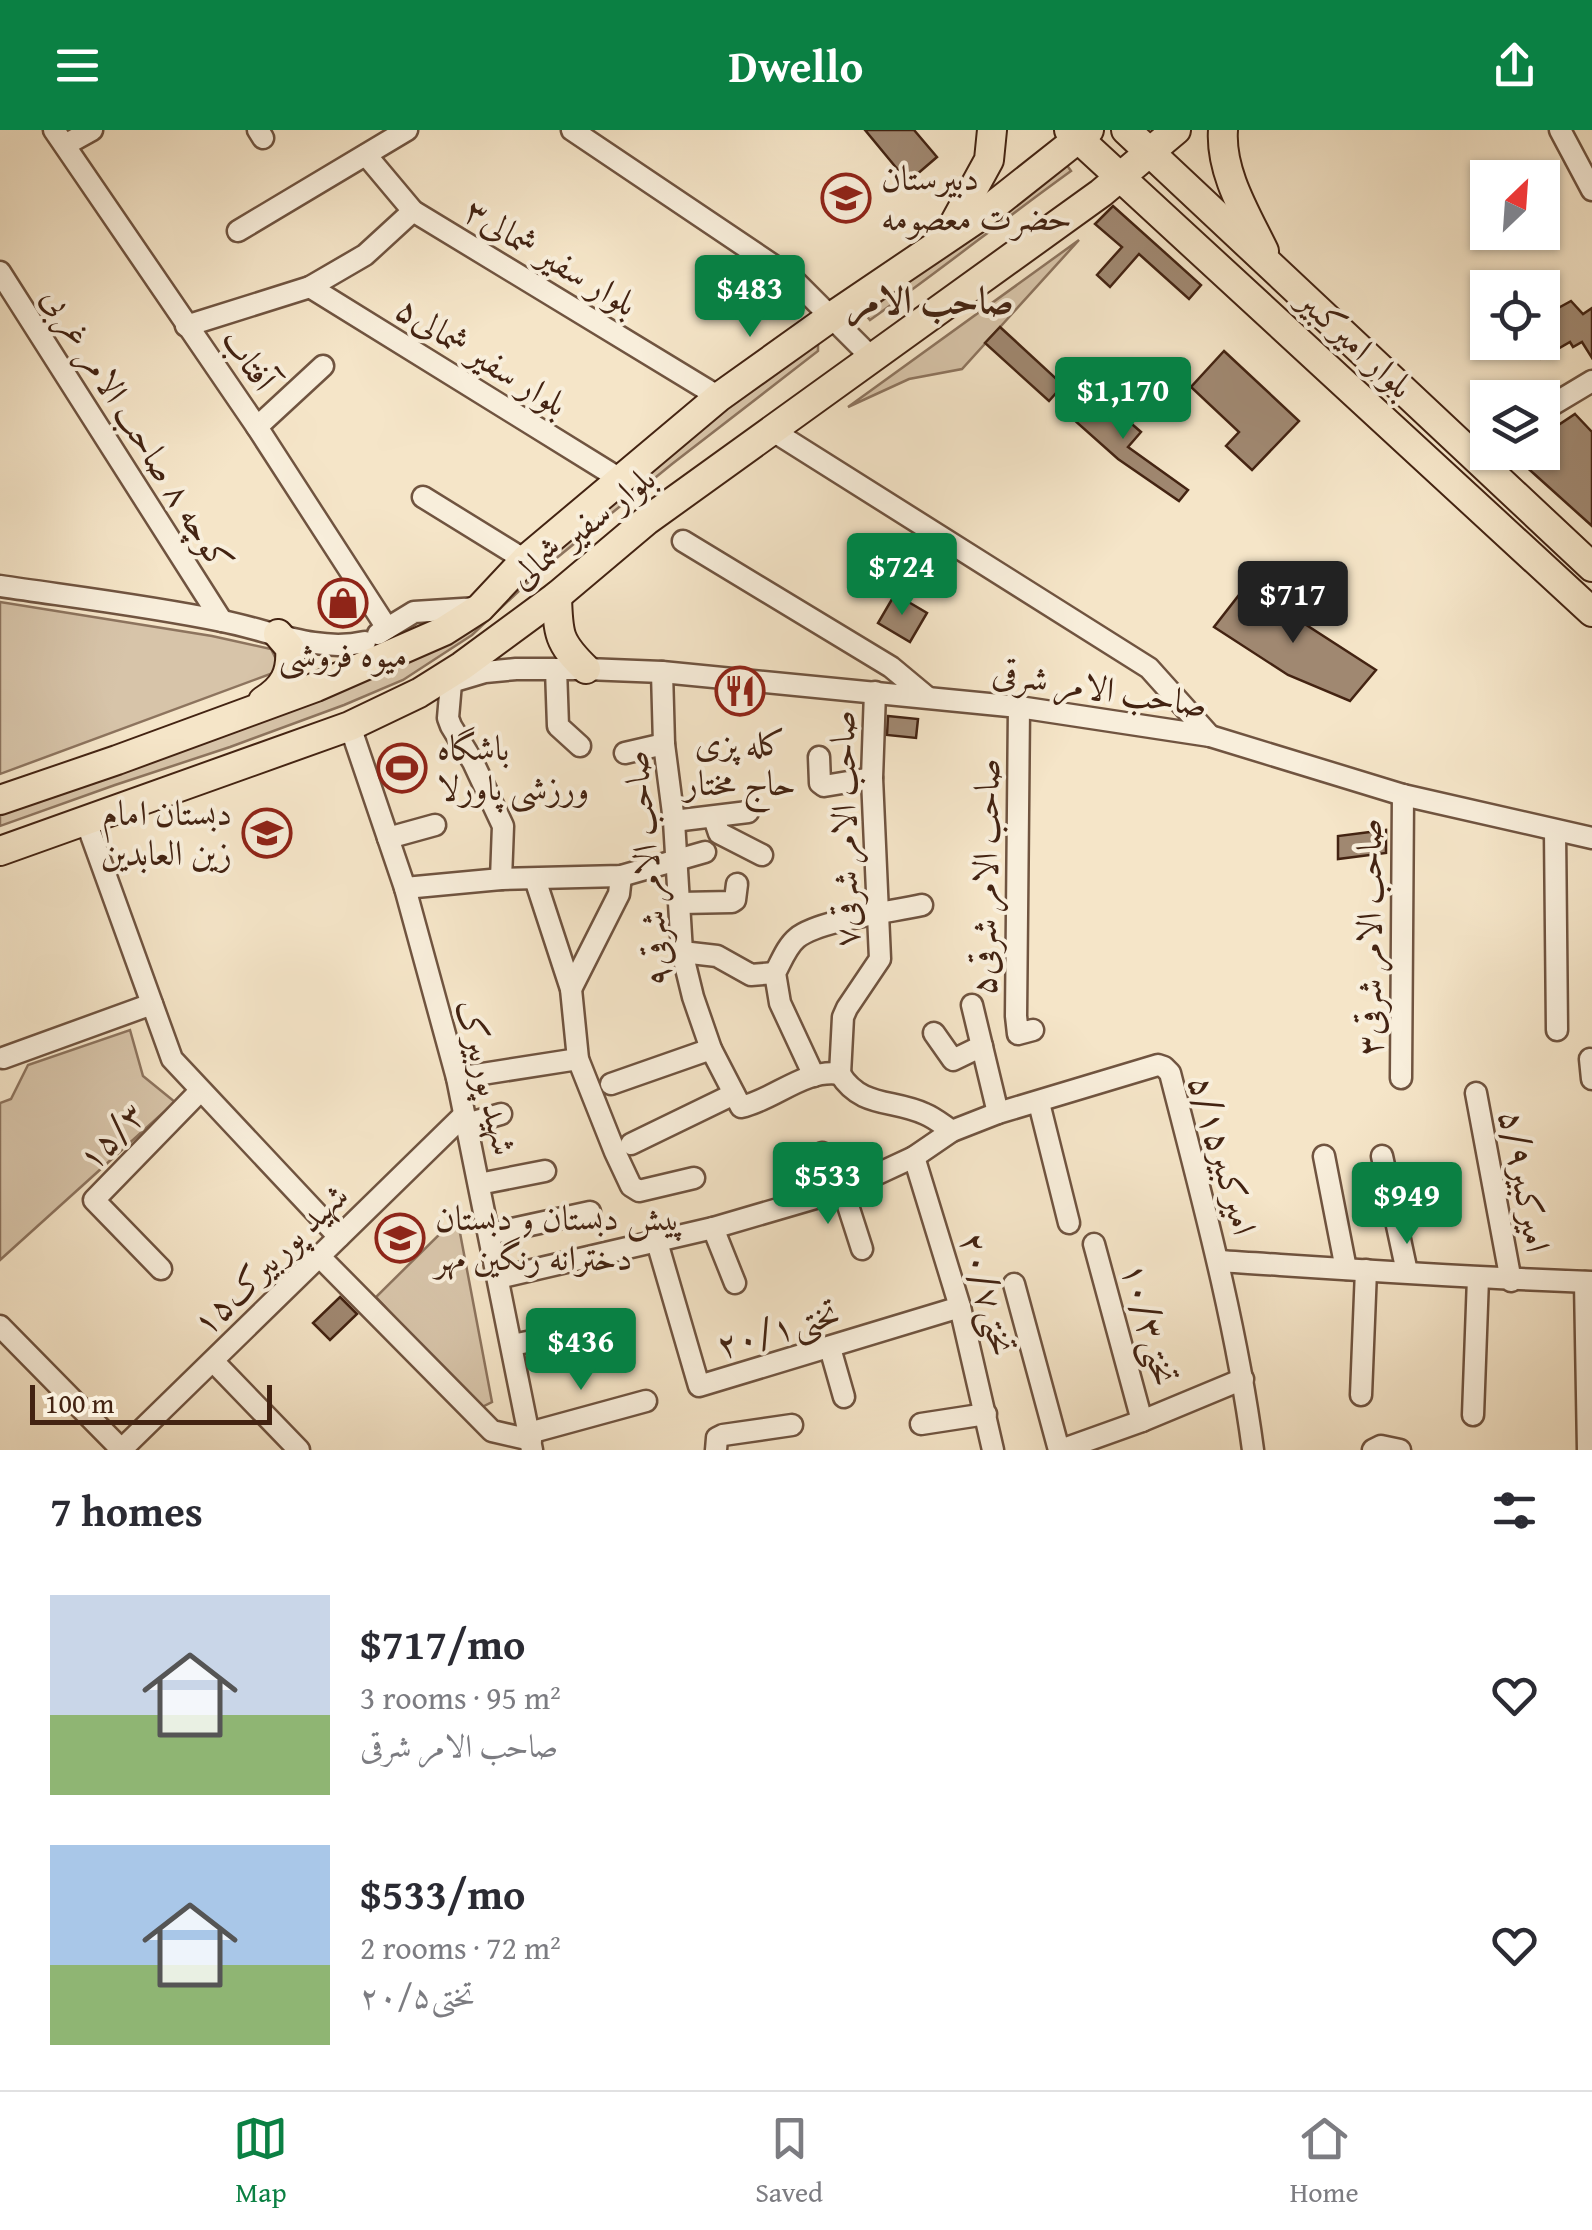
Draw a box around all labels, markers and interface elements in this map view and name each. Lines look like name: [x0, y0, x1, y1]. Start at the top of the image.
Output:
text: Dwello: [729, 33, 863, 98]
icon: menu: [50, 38, 105, 93]
icon: share: [1487, 38, 1542, 93]
place label: دبیرستان حضرت معصومه: [881, 152, 1072, 243]
north arrow: [1470, 160, 1560, 250]
map controls: [1470, 160, 1560, 470]
school or university icon: دبیرستان حضرت معصومه: [820, 172, 872, 224]
street label: بلوار سفیر شمالی۳: [455, 185, 648, 328]
pin: $483: [691, 255, 809, 340]
text: $483: [717, 264, 783, 311]
button: locate: [1470, 270, 1560, 360]
district label: صاحب الامر: [848, 271, 1014, 327]
street label: بلوار امیرکبیر: [1285, 273, 1426, 410]
street label: کوچه ۸ صاحب الامر غربی: [30, 276, 247, 581]
street label: بلوار سفیر شمالی۵: [386, 283, 578, 429]
street label: آفتاب: [209, 317, 291, 404]
pin: $1,170: [1042, 357, 1204, 442]
text: $1,170: [1077, 366, 1169, 413]
button: layers: [1470, 380, 1560, 470]
street label: بلوار سفیر شمالی: [498, 453, 666, 600]
pin: $724: [843, 533, 961, 618]
text: $724: [869, 542, 935, 589]
pin: $717: [1234, 561, 1352, 646]
text: $717: [1260, 570, 1326, 617]
shop icon: میوه فروشی: [317, 577, 369, 629]
place label: میوه فروشی: [279, 629, 407, 680]
street label: صاحب الامر شرقی: [989, 645, 1211, 730]
restaurant icon: کله پزی حاج مختار: [714, 665, 766, 717]
street label: صاحب الامر شرقی۷: [816, 710, 871, 948]
place label: کله پزی حاج مختار: [681, 717, 796, 814]
place label: باشگاه ورزشی پاورلا: [437, 722, 589, 813]
sports icon: باشگاه ورزشی پاورلا: [376, 742, 428, 794]
street label: صاحب الامر شرقی۹: [609, 748, 684, 990]
street label: صاحب الامر شرقی۵: [957, 758, 1012, 996]
place label: دبستان امام زین العابدین: [101, 787, 232, 878]
school or university icon: دبستان امام زین العابدین: [241, 807, 293, 859]
street label: صاحب الامر شرقی۳: [1343, 818, 1394, 1056]
street label: شهید پوربیرک: [443, 993, 531, 1160]
street label: امیرکبیر۵/۱۵: [1176, 1069, 1271, 1241]
street label: ۱۵/۳: [65, 1090, 156, 1181]
street label: امیرکبیر۵/۹: [1487, 1106, 1564, 1256]
pin: $533: [769, 1142, 887, 1227]
text: $533: [795, 1151, 861, 1198]
pin: $949: [1348, 1162, 1466, 1247]
street label: شهید پوربیرک۱۵: [180, 1171, 359, 1347]
text: $949: [1374, 1171, 1440, 1218]
place label: پیش دبستان و دبستان دخترانه رنگین مهر: [432, 1192, 684, 1283]
school or university icon: پیش دبستان و دبستان دخترانه رنگین مهر: [374, 1212, 426, 1264]
street label: تختی۲۰/۷: [948, 1226, 1029, 1361]
street label: تختی۱۰/۳: [1110, 1256, 1191, 1391]
street label: تختی۲۰/۱: [710, 1287, 845, 1370]
pin: $436: [522, 1308, 640, 1393]
text: $436: [548, 1317, 614, 1364]
scale bar: [30, 1380, 272, 1424]
text: 100 m: [45, 1382, 114, 1423]
text: 7 homes: [50, 1480, 203, 1541]
icon: filters: [1487, 1483, 1542, 1538]
text: $717/mo: [360, 1613, 525, 1674]
icon: home: [130, 1635, 250, 1755]
icon: heart: [1487, 1668, 1542, 1723]
text: 3 rooms · 95 m²: [360, 1674, 561, 1721]
text: صاحب الامر شرقی: [360, 1722, 558, 1769]
text: $533/mo: [360, 1863, 525, 1924]
icon: home: [130, 1885, 250, 2005]
icon: heart: [1487, 1918, 1542, 1973]
text: 2 rooms · 72 m²: [360, 1924, 561, 1971]
text: تختی۲۰/۵: [360, 1972, 475, 2019]
tab: Map: [233, 2111, 288, 2212]
tab: Saved: [755, 2111, 823, 2212]
tab: Home: [1290, 2111, 1359, 2212]

